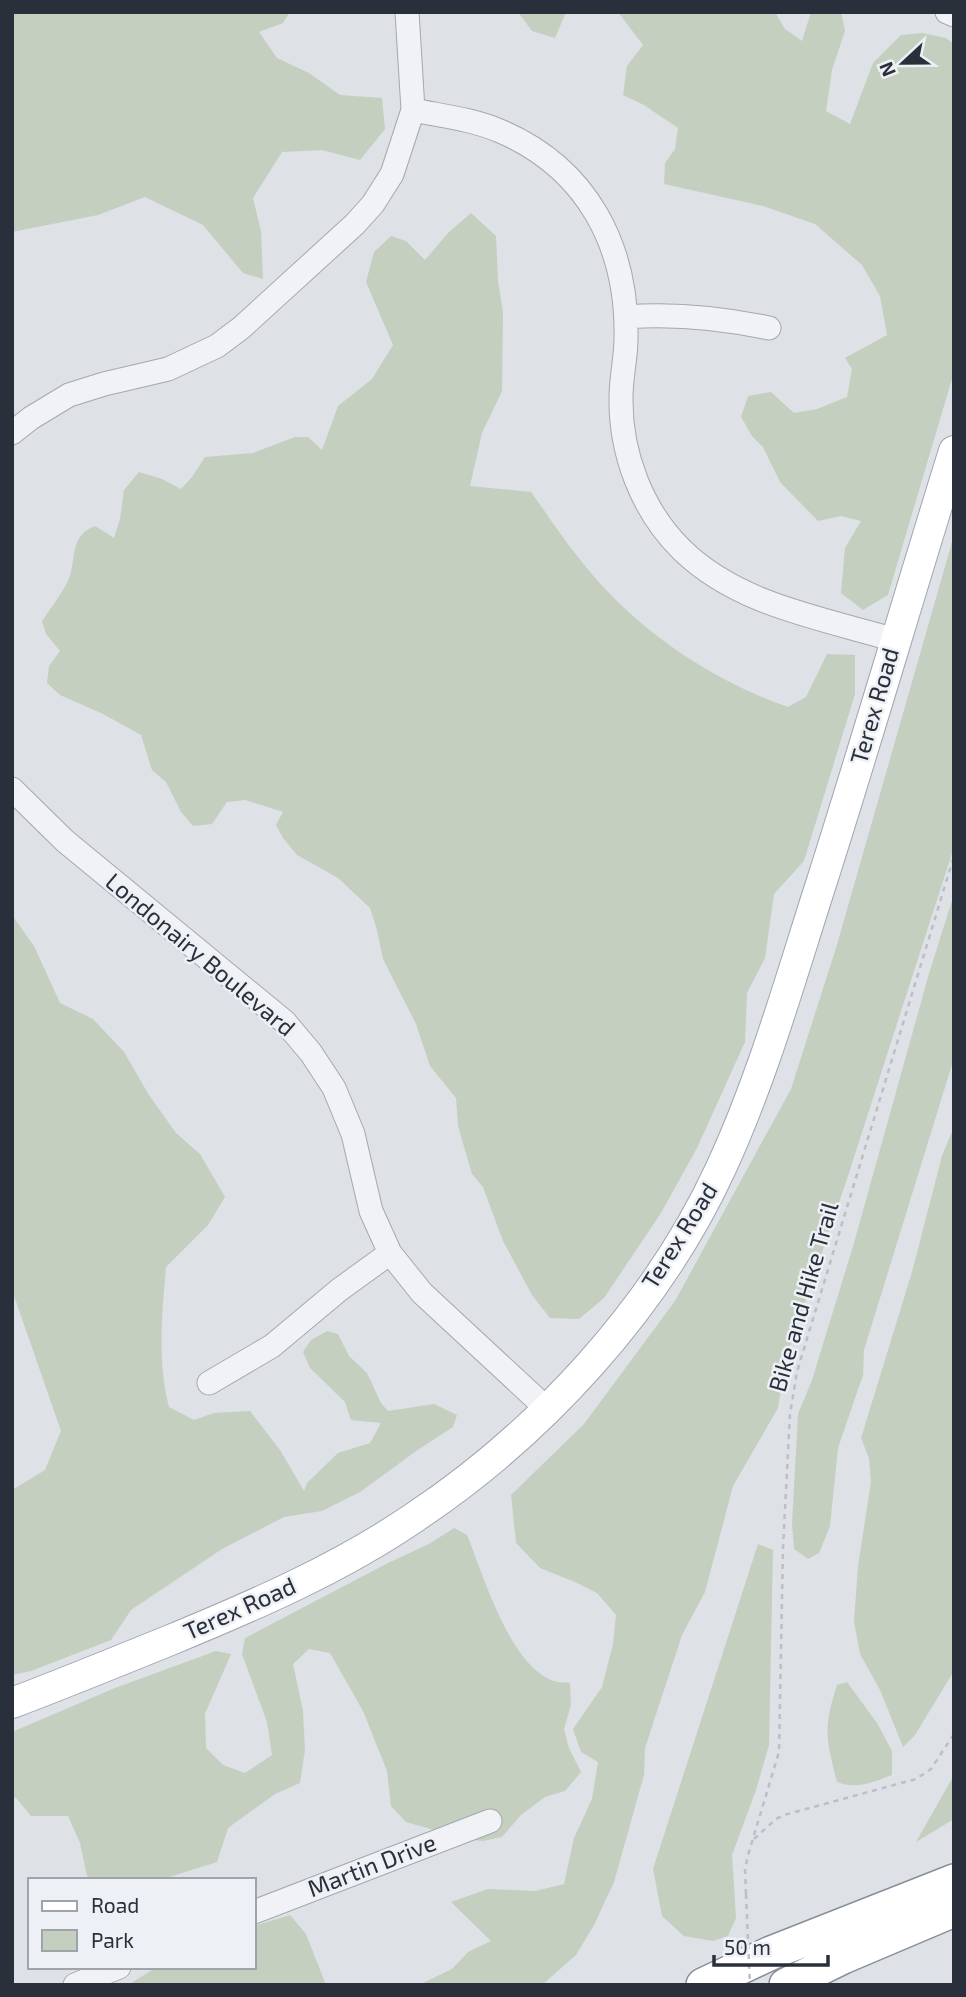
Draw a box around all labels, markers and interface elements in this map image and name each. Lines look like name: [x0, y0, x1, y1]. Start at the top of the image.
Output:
north arrow: [868, 28, 938, 98]
text: N: [874, 59, 900, 80]
street label: Terex Road: [843, 644, 904, 767]
street label: Londonairy Boulevard: [100, 866, 302, 1042]
street label: Terex Road: [635, 1177, 723, 1294]
street label: Bike and Hike Trail: [762, 1198, 844, 1395]
street label: Terex Road: [179, 1570, 300, 1645]
street label: Martin Drive: [303, 1827, 440, 1902]
legend: [28, 1878, 256, 1969]
text: Road: [91, 1892, 139, 1917]
scale bar: [714, 1924, 828, 1968]
text: Park: [91, 1927, 134, 1952]
text: 50 m: [724, 1934, 771, 1959]

